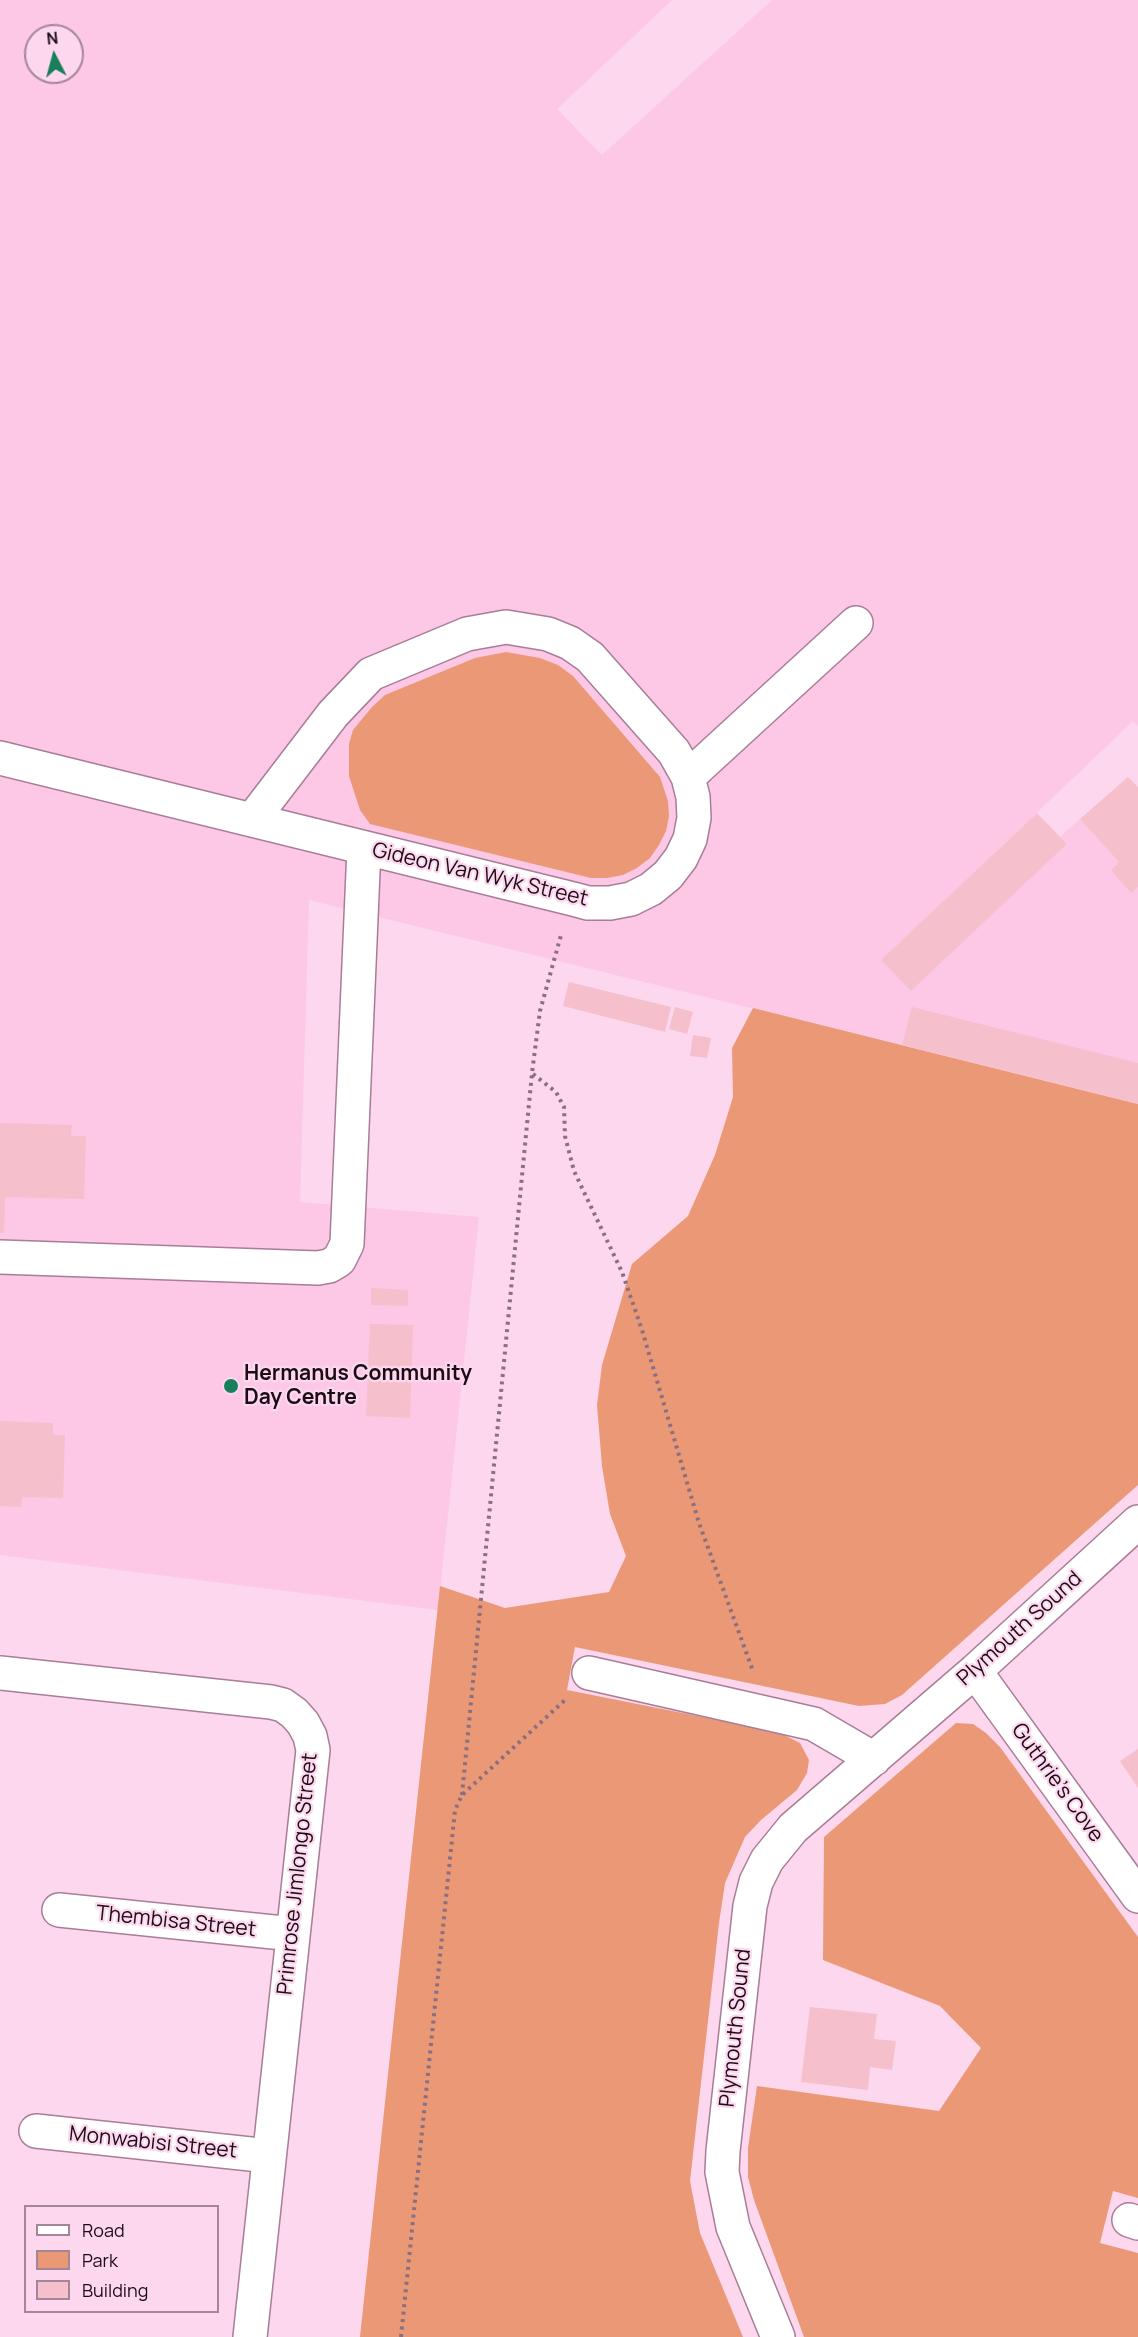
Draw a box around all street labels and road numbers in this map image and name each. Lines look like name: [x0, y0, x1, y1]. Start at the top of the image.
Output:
street label: Gideon Van Wyk Street: [370, 838, 590, 912]
street label: Plymouth Sound: [952, 1566, 1088, 1692]
street label: Guthrie’s Cove: [1005, 1719, 1109, 1847]
street label: Primrose Jimlongo Street: [273, 1752, 323, 1996]
street label: Thembisa Street: [95, 1901, 257, 1943]
street label: Plymouth Sound: [715, 1948, 757, 2108]
street label: Monwabisi Street: [68, 2122, 238, 2164]

